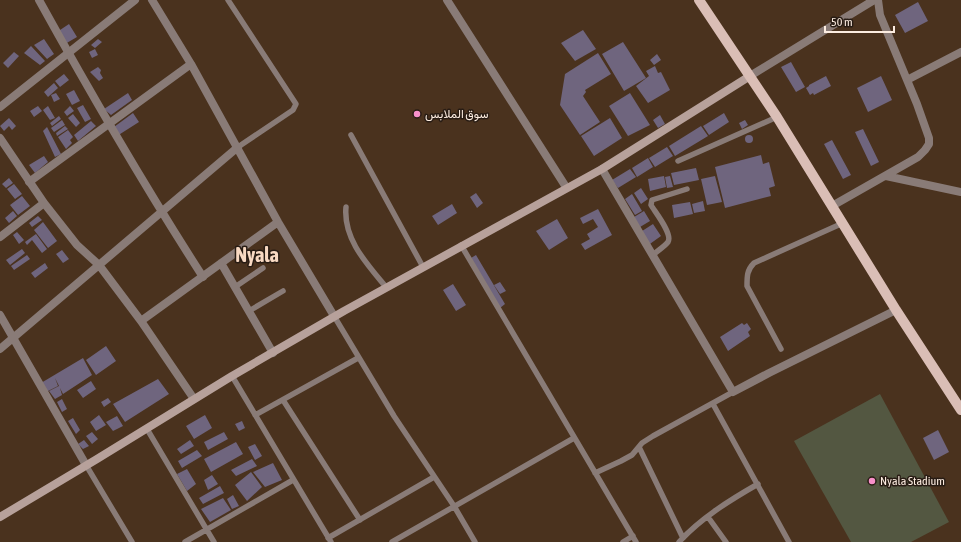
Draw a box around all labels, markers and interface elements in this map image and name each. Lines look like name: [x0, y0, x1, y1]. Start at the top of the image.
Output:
scale bar: [825, 8, 894, 34]
text: 50 m: [831, 15, 853, 29]
place label: سوق الملابس: [425, 107, 488, 122]
marker: سوق الملابس: [412, 109, 422, 119]
district label: Nyala: [235, 243, 279, 266]
place label: Nyala Stadium: [880, 474, 945, 488]
marker: Nyala Stadium: [867, 476, 877, 486]

